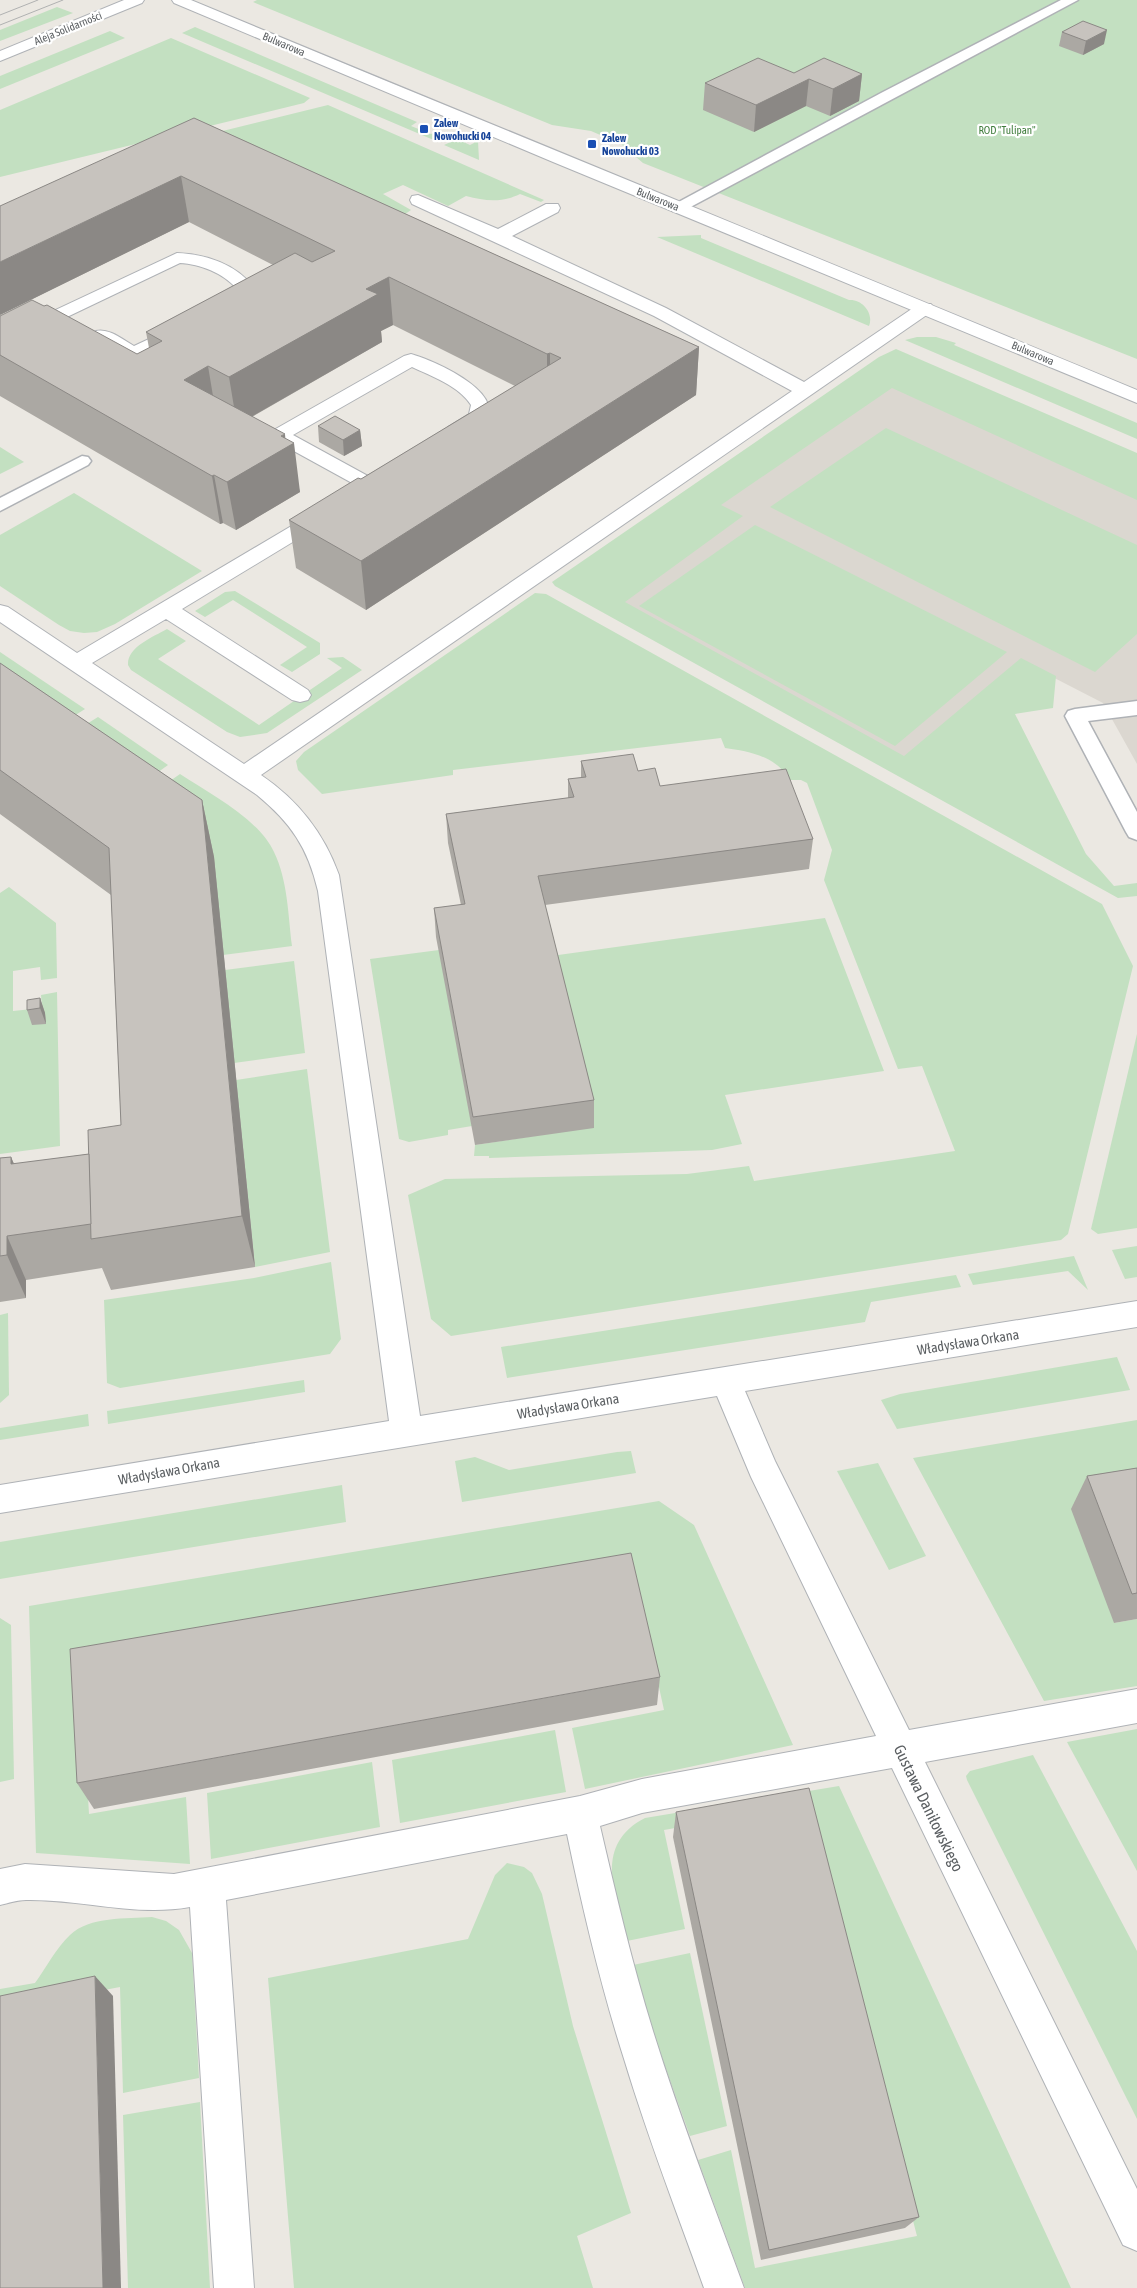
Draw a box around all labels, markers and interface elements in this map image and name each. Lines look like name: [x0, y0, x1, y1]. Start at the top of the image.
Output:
street label: Aleja Solidarności: [32, 9, 104, 47]
street label: Bulwarowa: [261, 30, 307, 58]
place label: Zalew Nowohucki 04: [434, 117, 491, 142]
marker: Zalew Nowohucki 04: [418, 123, 430, 135]
park label: ROD "Tulipan": [978, 124, 1036, 136]
place label: Zalew Nowohucki 03: [602, 132, 659, 157]
marker: Zalew Nowohucki 03: [586, 138, 598, 150]
street label: Bulwarowa: [635, 185, 681, 213]
street label: Bulwarowa: [1010, 339, 1056, 367]
street label: Władysława Orkana: [916, 1326, 1020, 1358]
street label: Władysława Orkana: [516, 1390, 620, 1422]
street label: Władysława Orkana: [117, 1454, 221, 1488]
street label: Gustawa Daniłowskiego: [890, 1742, 968, 1875]

